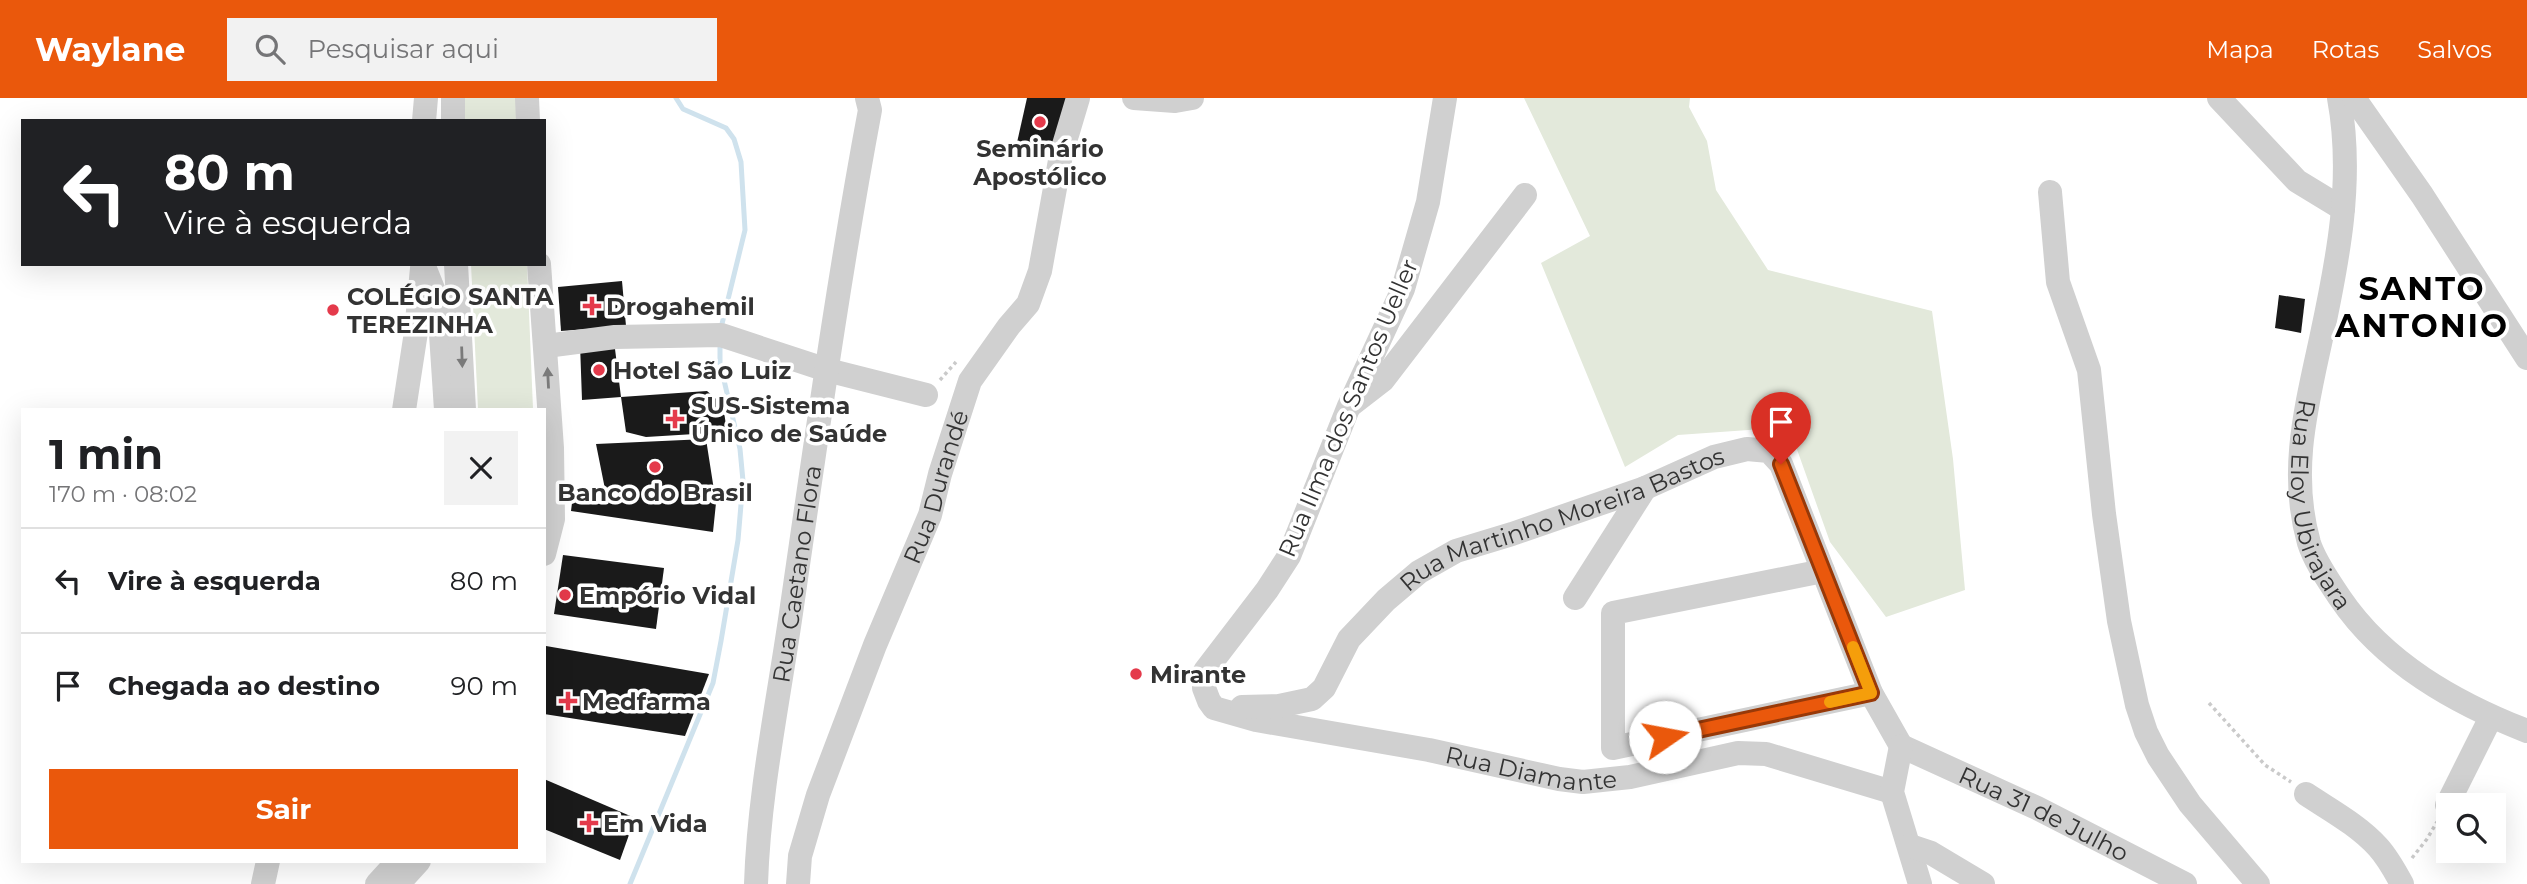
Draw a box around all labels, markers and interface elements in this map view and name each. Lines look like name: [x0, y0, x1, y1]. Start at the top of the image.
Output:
search box: [227, 18, 717, 81]
text: Waylane: [35, 29, 185, 69]
icon: search: [251, 30, 289, 68]
text: Pesquisar aqui: [307, 33, 499, 65]
text: Mapa: [2206, 35, 2274, 64]
text: Rotas: [2312, 35, 2379, 64]
text: Salvos: [2417, 35, 2492, 64]
marker: Seminário Apostólico: [1032, 114, 1048, 130]
place label: Seminário Apostólico: [972, 134, 1107, 191]
text: 80 m: [164, 143, 295, 202]
icon: left: [49, 147, 140, 238]
text: Vire à esquerda: [164, 203, 412, 242]
street label: Rua Ilma dos Santos Ueller: [1272, 255, 1424, 561]
district label: SANTO ANTONIO: [2334, 269, 2509, 345]
place label: COLÉGIO SANTA TEREZINHA: [347, 282, 554, 339]
place label: Drogahemil: [606, 292, 755, 321]
marker: Drogahemil: [584, 298, 600, 314]
marker: COLÉGIO SANTA TEREZINHA: [325, 302, 341, 318]
one-way arrow: [456, 346, 467, 368]
place label: Hotel São Luiz: [613, 356, 791, 385]
marker: Hotel São Luiz: [591, 362, 607, 378]
one-way arrow: [543, 367, 554, 389]
place label: SUS-Sistema Único de Saúde: [691, 391, 887, 448]
pin: [1751, 392, 1811, 464]
street label: Rua Eloy Ubirajara: [2285, 397, 2358, 615]
icon: arrive: [1762, 403, 1800, 441]
street label: Rua Durandé: [897, 406, 974, 568]
marker: SUS-Sistema Único de Saúde: [665, 409, 685, 429]
text: 1 min: [49, 428, 163, 480]
button: close: [444, 431, 518, 505]
street label: Rua Martinho Moreira Bastos: [1393, 441, 1727, 597]
marker: Banco do Brasil: [647, 459, 663, 475]
street label: Rua Caetano Flora: [766, 463, 827, 685]
place label: Banco do Brasil: [557, 478, 753, 507]
text: 170 m · 08:02: [49, 480, 197, 508]
icon: left: [49, 562, 87, 600]
text: Vire à esquerda: [108, 565, 321, 597]
text: 80 m: [450, 565, 518, 597]
place label: Empório Vidal: [579, 581, 756, 610]
marker: Empório Vidal: [557, 587, 573, 603]
place label: Mirante: [1150, 660, 1246, 689]
marker: Mirante: [1128, 666, 1144, 682]
icon: arrive: [49, 667, 87, 705]
text: Chegada ao destino: [108, 670, 380, 702]
text: 90 m: [451, 670, 518, 702]
place label: Medfarma: [582, 687, 711, 716]
marker: Medfarma: [560, 693, 576, 709]
position arrow: [1628, 700, 1702, 774]
street label: Rua Diamante: [1443, 740, 1618, 797]
street label: Rua 31 de Julho: [1954, 760, 2134, 867]
button: Sair: [49, 769, 518, 849]
map controls: [2436, 793, 2506, 863]
button: search: [2436, 793, 2506, 863]
place label: Em Vida: [603, 809, 708, 838]
marker: Em Vida: [581, 815, 597, 831]

